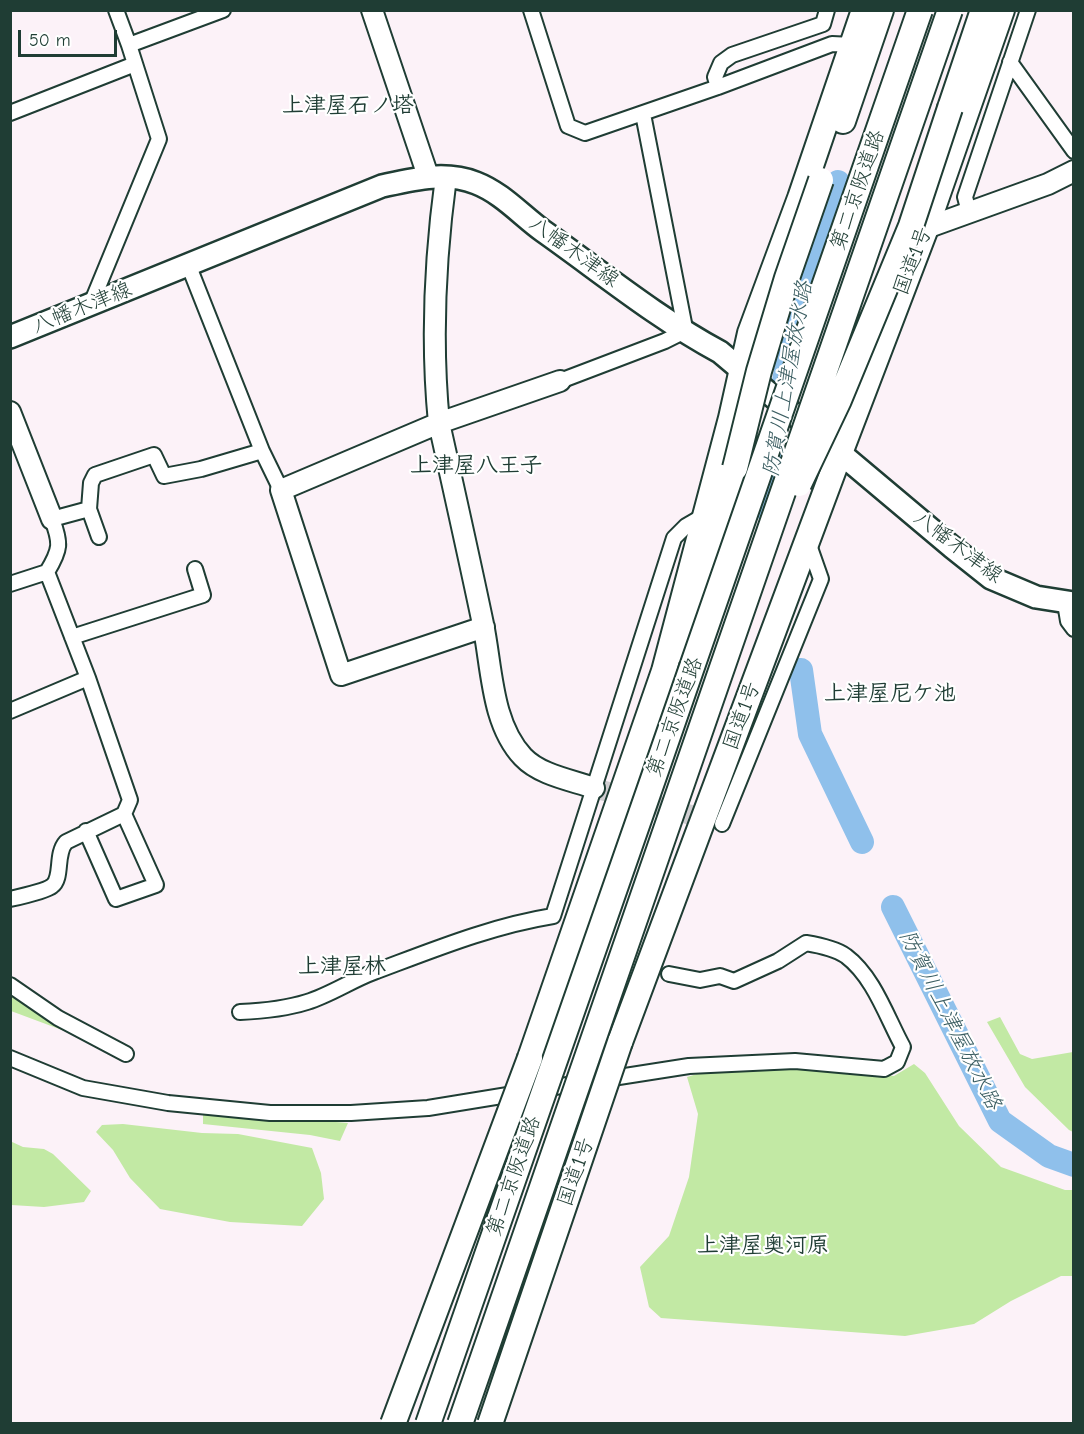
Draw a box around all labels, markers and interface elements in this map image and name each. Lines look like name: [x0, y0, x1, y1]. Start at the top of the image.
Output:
scale bar: [21, 18, 120, 56]
text: 50 m: [29, 30, 71, 51]
district label: 上津屋石ノ塔: [282, 93, 414, 119]
street label: 第二京阪道路: [826, 126, 890, 254]
street label: 八幡木津線: [524, 211, 624, 293]
street label: 国道1号: [888, 223, 938, 299]
street label: 八幡木津線: [29, 277, 135, 339]
water label: 防賀川上津屋放水路: [758, 279, 818, 479]
district label: 上津屋八王子: [410, 453, 542, 479]
street label: 八幡木津線: [908, 505, 1008, 589]
street label: 第二京阪道路: [642, 653, 708, 781]
street label: 国道1号: [718, 678, 766, 754]
district label: 上津屋尼ケ池: [824, 681, 956, 707]
water label: 防賀川上津屋放水路: [893, 926, 1007, 1114]
district label: 上津屋林: [298, 954, 386, 980]
street label: 第二京阪道路: [482, 1112, 546, 1240]
street label: 国道1号: [552, 1134, 600, 1210]
district label: 上津屋奥河原: [697, 1233, 829, 1259]

